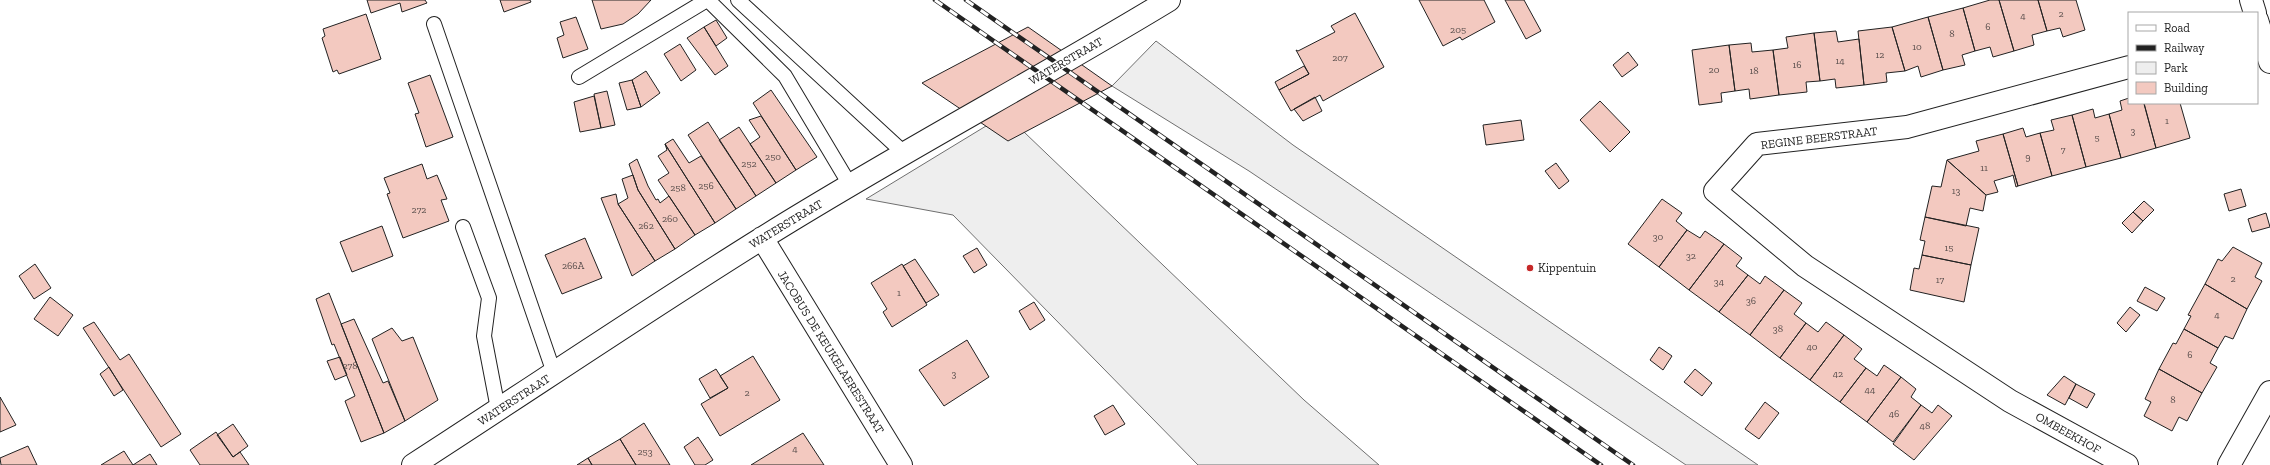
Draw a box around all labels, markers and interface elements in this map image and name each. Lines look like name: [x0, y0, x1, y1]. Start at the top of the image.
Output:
house number: 2: [2058, 8, 2064, 20]
house number: 4: [2020, 10, 2026, 22]
legend: [2128, 12, 2258, 104]
house number: 6: [1985, 21, 1991, 33]
text: Road: [2164, 21, 2190, 35]
house number: 205: [1450, 24, 1466, 36]
house number: 8: [1949, 28, 1955, 40]
street label: WATERSTRAAT: [1027, 34, 1106, 88]
house number: 10: [1912, 41, 1922, 53]
text: Railway: [2164, 41, 2205, 55]
house number: 12: [1876, 49, 1885, 61]
house number: 207: [1332, 52, 1348, 64]
house number: 14: [1835, 55, 1845, 67]
house number: 16: [1792, 59, 1802, 71]
text: Park: [2164, 61, 2189, 75]
house number: 20: [1709, 64, 1720, 76]
house number: 18: [1749, 65, 1759, 77]
text: Building: [2164, 81, 2208, 95]
house number: 1: [2165, 115, 2169, 127]
street label: REGINE BEERSTRAAT: [1760, 124, 1879, 152]
house number: 3: [2131, 125, 2136, 137]
house number: 5: [2094, 132, 2100, 144]
house number: 7: [2061, 144, 2066, 156]
house number: 250: [765, 151, 781, 163]
house number: 9: [2025, 151, 2031, 163]
house number: 252: [741, 158, 757, 170]
house number: 11: [1980, 162, 1988, 174]
house number: 256: [698, 180, 714, 192]
house number: 258: [670, 182, 686, 194]
house number: 13: [1952, 185, 1960, 197]
street label: WATERSTRAAT: [747, 196, 826, 251]
house number: 272: [411, 204, 427, 216]
house number: 260: [662, 213, 678, 225]
house number: 262: [638, 220, 654, 232]
house number: 30: [1653, 231, 1664, 243]
house number: 15: [1945, 242, 1953, 254]
house number: 32: [1686, 250, 1696, 262]
house number: 266A: [562, 260, 585, 272]
place label: Kippentuin: [1538, 261, 1596, 275]
marker: Kippentuin: [1525, 263, 1535, 273]
street label: JACOBUS DE KEUKELAERESTRAAT: [775, 268, 887, 437]
house number: 2: [2230, 273, 2236, 285]
house number: 17: [1936, 274, 1944, 286]
house number: 34: [1714, 276, 1725, 288]
house number: 1: [897, 287, 901, 299]
house number: 36: [1746, 295, 1756, 307]
house number: 4: [2214, 309, 2220, 321]
house number: 38: [1773, 323, 1783, 335]
house number: 40: [1806, 341, 1818, 353]
house number: 6: [2187, 349, 2193, 361]
house number: 278: [342, 360, 358, 372]
house number: 3: [952, 368, 957, 380]
house number: 42: [1833, 368, 1843, 380]
street label: WATERSTRAAT: [475, 371, 553, 428]
house number: 44: [1865, 384, 1876, 396]
house number: 2: [744, 387, 750, 399]
house number: 8: [2170, 394, 2176, 406]
house number: 46: [1889, 408, 1899, 420]
street label: OMBEEKHOF: [2033, 409, 2103, 457]
house number: 48: [1920, 420, 1930, 432]
house number: 4: [792, 443, 798, 455]
house number: 253: [637, 446, 653, 458]

